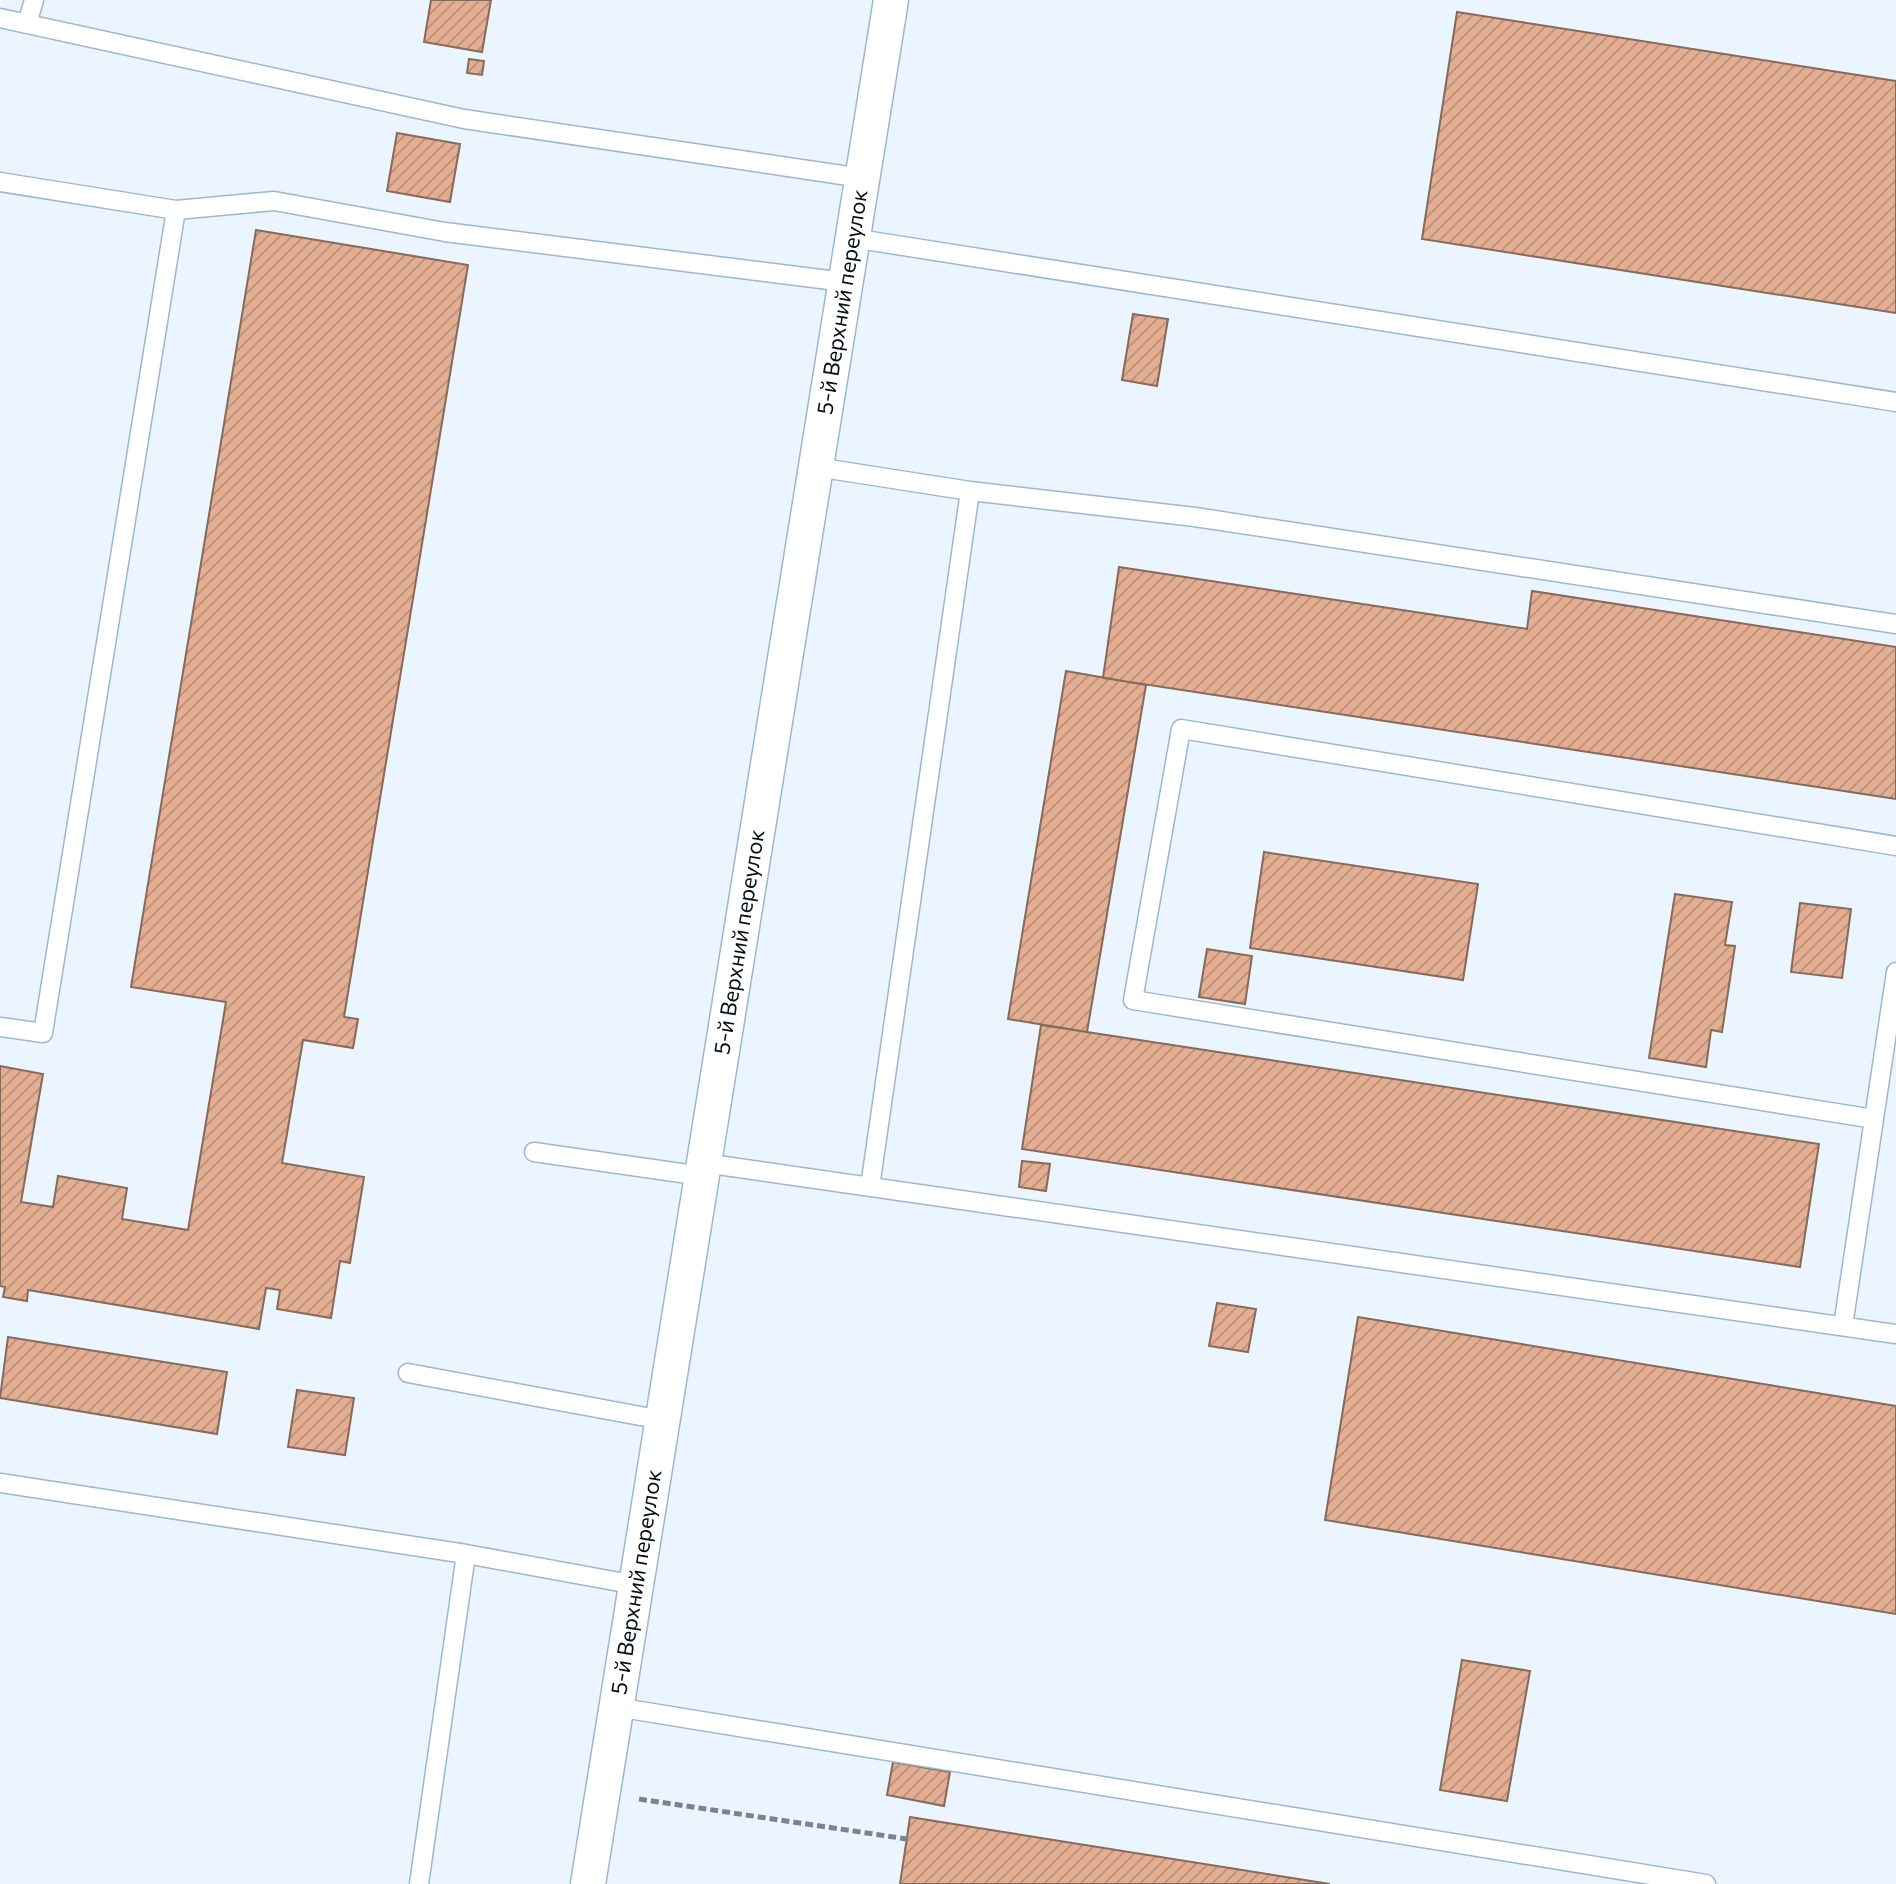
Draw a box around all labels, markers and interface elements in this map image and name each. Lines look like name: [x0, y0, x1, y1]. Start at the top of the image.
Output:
street label: 5-й Верхний переулок: [810, 187, 873, 416]
street label: 5-й Верхний переулок: [707, 827, 770, 1056]
street label: 5-й Верхний переулок: [604, 1467, 667, 1696]

